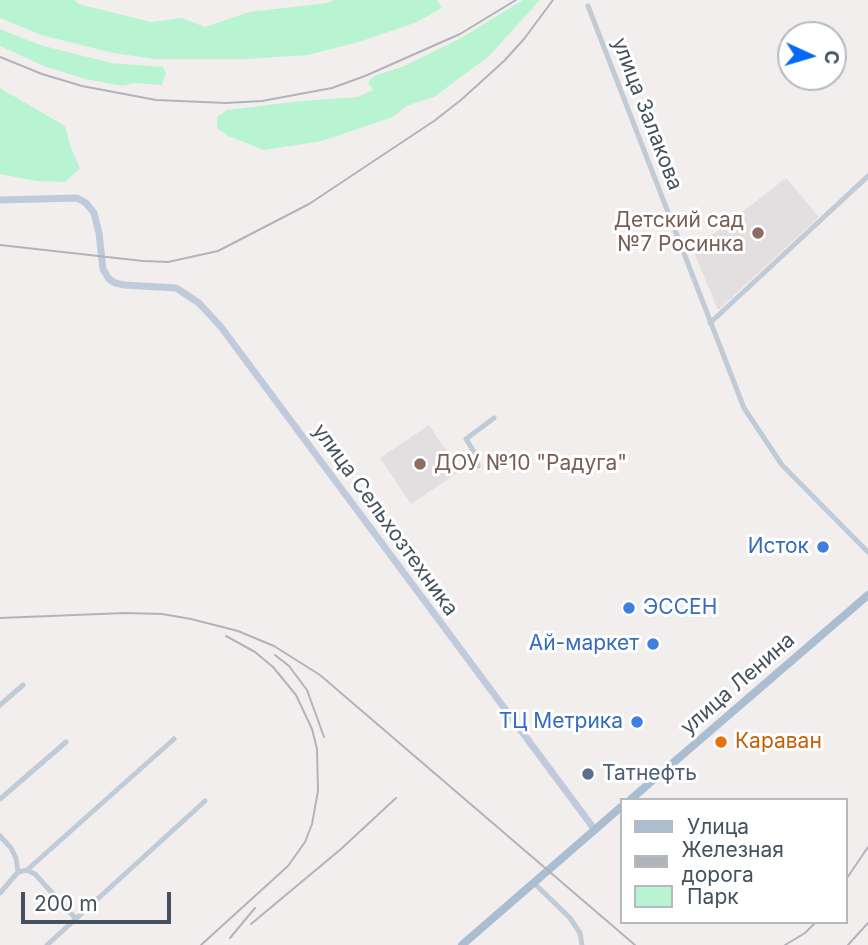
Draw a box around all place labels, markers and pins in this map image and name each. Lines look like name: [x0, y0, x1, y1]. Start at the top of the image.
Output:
place label: Детский сад №7 Росинка: [614, 208, 744, 258]
marker: Детский сад №7 Росинка: [750, 225, 766, 241]
place label: ДОУ №10 "Радуга": [434, 451, 627, 477]
marker: ДОУ №10 "Радуга": [412, 456, 428, 472]
place label: Исток: [748, 534, 809, 560]
marker: Исток: [815, 539, 831, 555]
place label: ЭССЕН: [643, 595, 717, 621]
marker: ЭССЕН: [621, 600, 637, 616]
place label: Ай-маркет: [529, 631, 639, 657]
marker: Ай-маркет: [645, 636, 661, 652]
place label: ТЦ Метрика: [499, 709, 623, 735]
marker: ТЦ Метрика: [629, 714, 645, 730]
place label: Караван: [735, 729, 822, 755]
marker: Караван: [713, 734, 729, 750]
place label: Татнефть: [602, 761, 697, 787]
marker: Татнефть: [580, 766, 596, 782]

